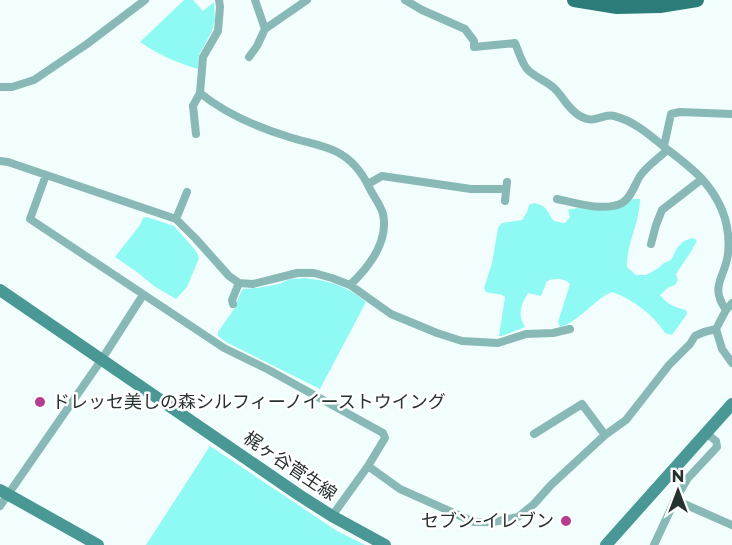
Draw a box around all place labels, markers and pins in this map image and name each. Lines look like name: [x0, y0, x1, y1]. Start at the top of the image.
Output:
place label: ドレッセ美しの森シルフィーノイーストウイング: [52, 391, 446, 413]
marker: ドレッセ美しの森シルフィーノイーストウイング: [33, 395, 47, 409]
place label: セブン-イレブン: [421, 510, 554, 532]
marker: セブン-イレブン: [559, 514, 573, 528]

